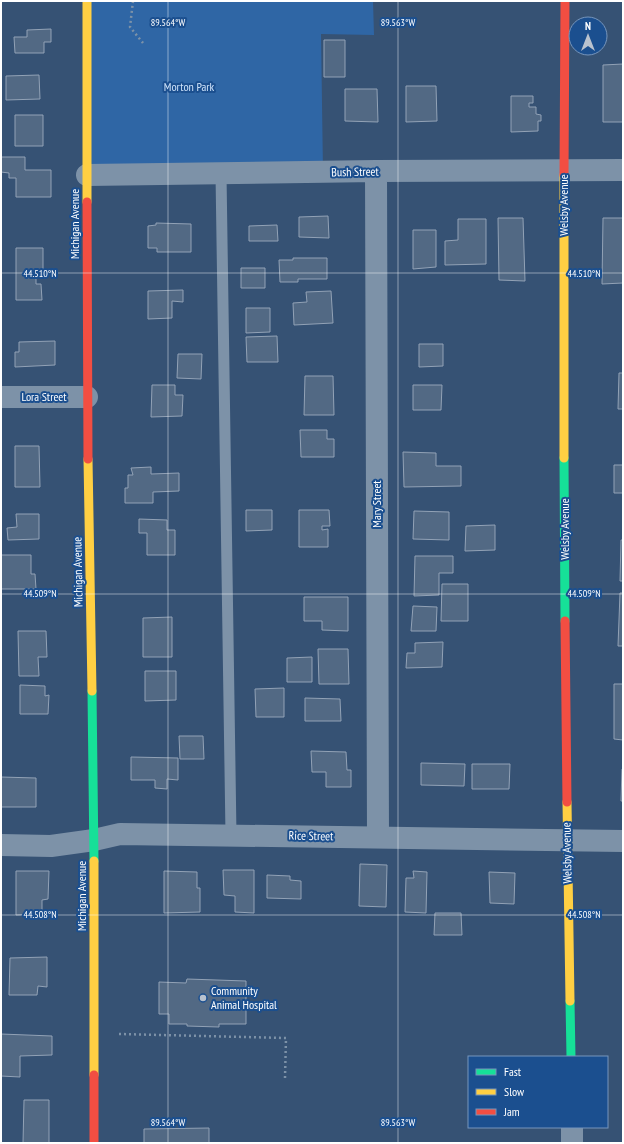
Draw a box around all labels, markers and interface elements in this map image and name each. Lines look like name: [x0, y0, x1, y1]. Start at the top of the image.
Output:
text: 89.564°W: [151, 16, 185, 29]
text: 89.563°W: [381, 16, 415, 29]
north arrow: [568, 16, 608, 56]
text: N: [585, 19, 591, 33]
park label: Morton Park: [164, 79, 215, 94]
street label: Bush Street: [331, 164, 380, 179]
street label: Welsby Avenue: [556, 174, 571, 236]
street label: Michigan Avenue: [67, 189, 82, 259]
text: 44.510°N: [23, 267, 57, 280]
text: 44.510°N: [567, 267, 601, 280]
street label: Lora Street: [21, 389, 67, 404]
street label: Mary Street: [369, 480, 384, 528]
street label: Welsby Avenue: [557, 498, 572, 560]
street label: Michigan Avenue: [69, 537, 86, 607]
text: 44.509°N: [23, 587, 57, 600]
text: 44.509°N: [567, 587, 601, 600]
street label: Welsby Avenue: [558, 822, 575, 884]
street label: Rice Street: [288, 828, 334, 843]
street label: Michigan Avenue: [74, 861, 89, 931]
text: 44.508°N: [23, 908, 57, 921]
text: 44.508°N: [567, 908, 601, 921]
place label: Community Animal Hospital: [211, 983, 277, 1012]
marker: Community Animal Hospital: [198, 993, 208, 1003]
legend: [468, 1056, 608, 1128]
text: Fast: [504, 1064, 522, 1079]
text: Slow: [504, 1084, 525, 1099]
text: Jam: [503, 1104, 520, 1119]
text: 89.564°W: [151, 1116, 185, 1129]
text: 89.563°W: [381, 1116, 415, 1129]

